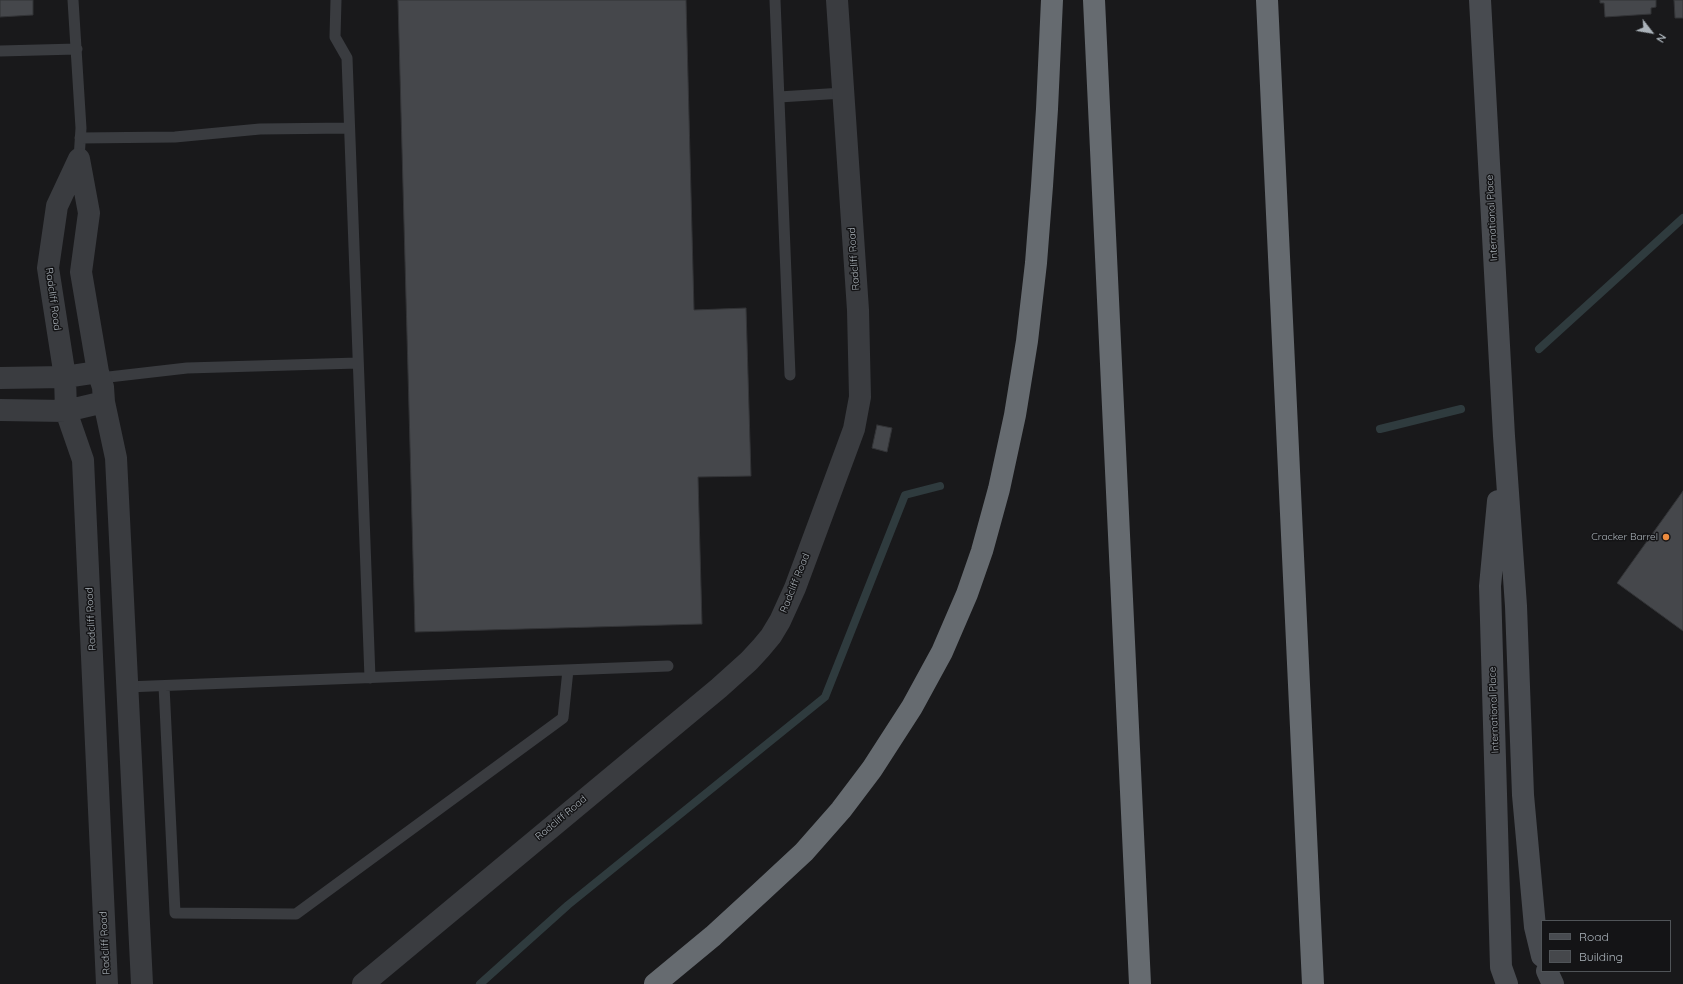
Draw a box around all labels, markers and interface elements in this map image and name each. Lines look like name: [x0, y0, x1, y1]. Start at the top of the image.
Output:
north arrow: [1631, 12, 1671, 52]
text: N: [1653, 31, 1669, 45]
street label: International Place: [1484, 174, 1500, 262]
street label: Radcliff Road: [846, 227, 862, 291]
street label: Radcliff Road: [43, 267, 63, 331]
place label: Cracker Barrel: [1591, 531, 1658, 543]
marker: Cracker Barrel: [1661, 532, 1671, 542]
street label: Radcliff Road: [778, 551, 812, 615]
street label: Radcliff Road: [83, 587, 99, 651]
street label: International Place: [1486, 667, 1502, 753]
street label: Radcliff Road: [533, 793, 589, 843]
street label: Radcliff Road: [97, 911, 113, 975]
legend: [1541, 920, 1671, 972]
text: Road: [1579, 929, 1609, 944]
text: Building: [1579, 949, 1623, 964]

